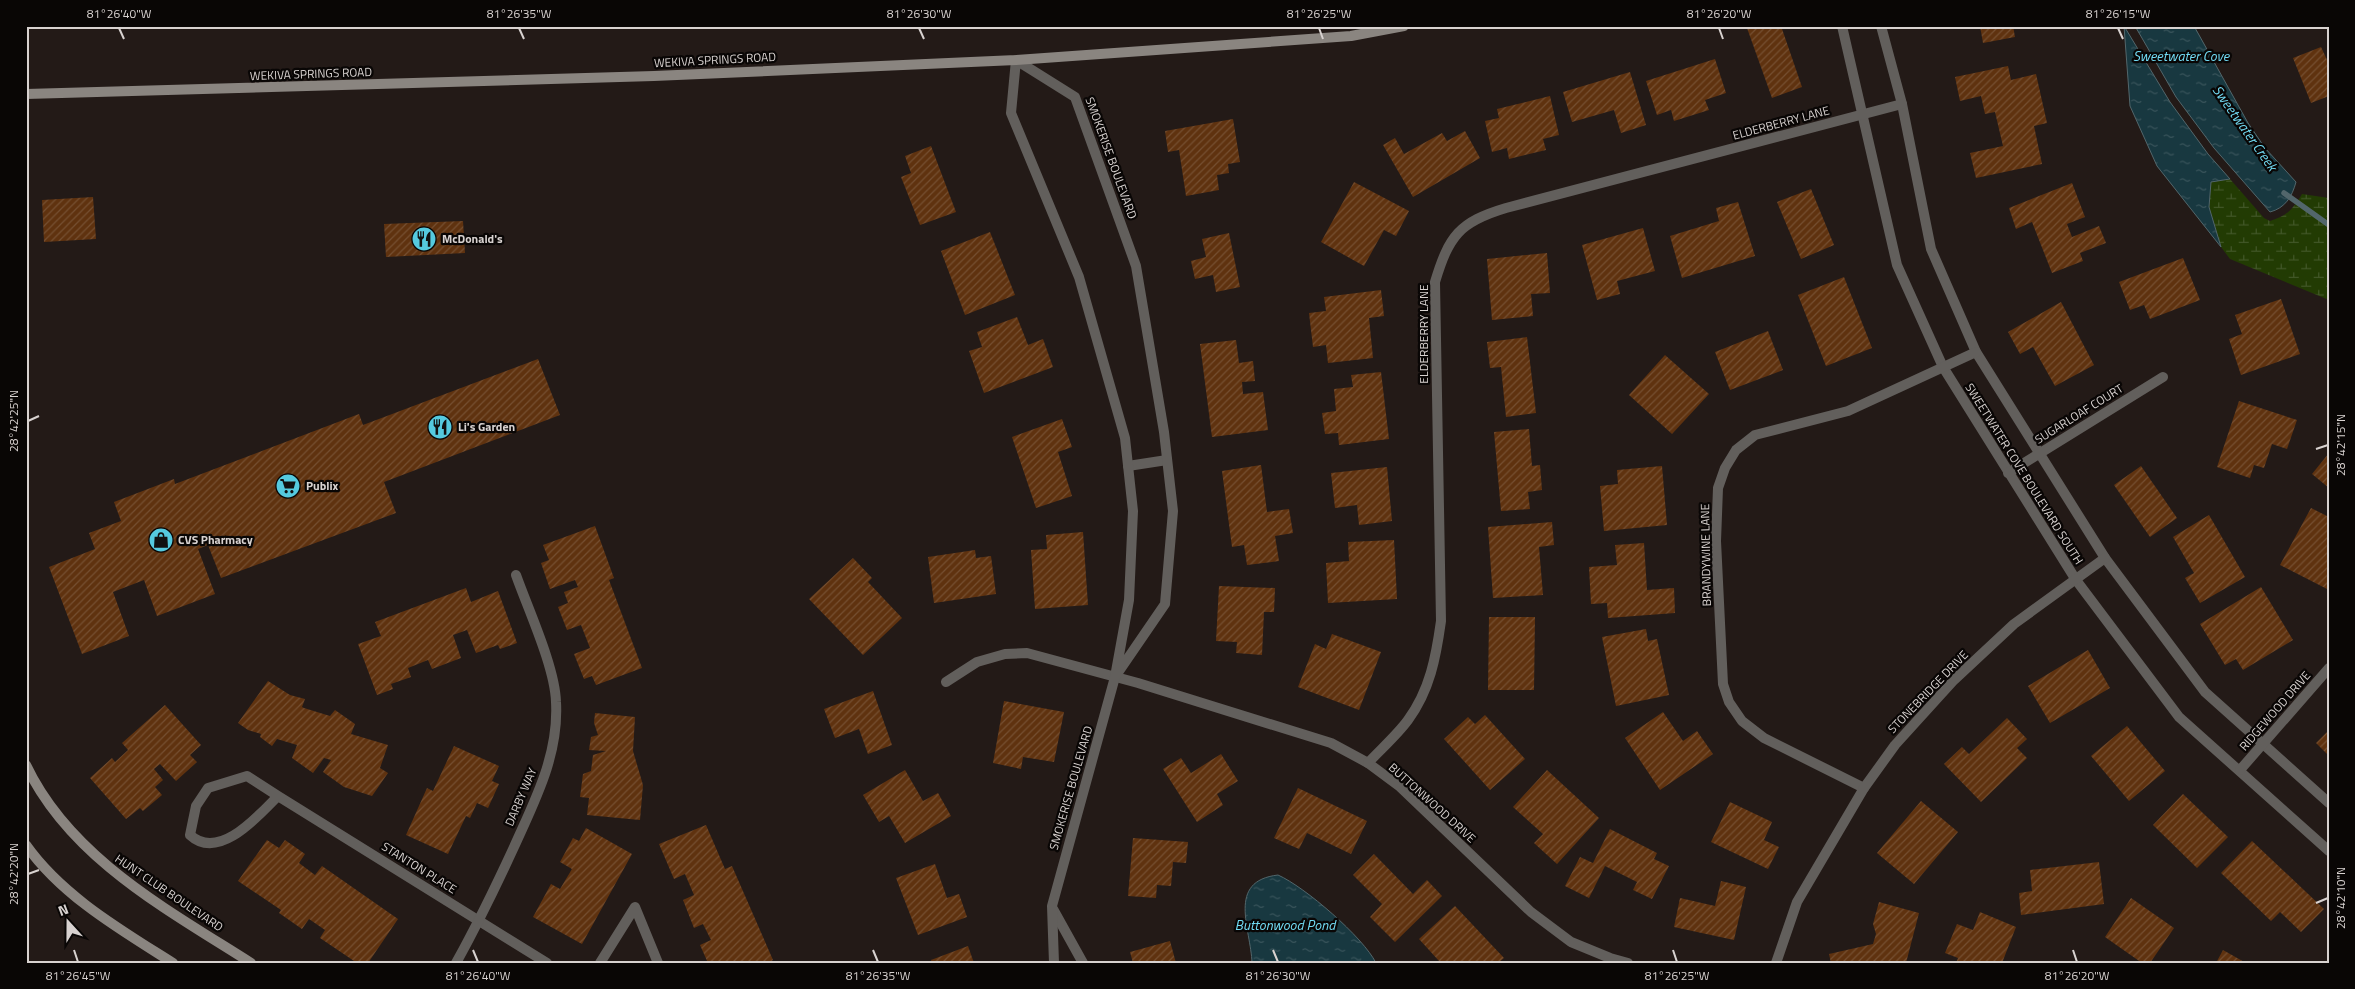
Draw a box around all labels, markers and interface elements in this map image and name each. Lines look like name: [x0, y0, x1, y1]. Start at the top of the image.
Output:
text: 81°26'40"W: [87, 4, 152, 23]
text: 81°26'35"W: [487, 4, 552, 23]
text: 81°26'30"W: [887, 4, 952, 23]
text: 81°26'25"W: [1287, 4, 1352, 23]
text: 81°26'20"W: [1687, 4, 1752, 23]
text: 81°26'15"W: [2086, 4, 2151, 23]
water label: Sweetwater Cove: [2133, 45, 2231, 66]
street label: WEKIVA SPRINGS ROAD: [653, 47, 777, 72]
street label: WEKIVA SPRINGS ROAD: [250, 62, 373, 85]
water label: Sweetwater Creek: [2208, 81, 2284, 176]
street label: SMOKERISE BOULEVARD: [1081, 94, 1142, 222]
street label: ELDERBERRY LANE: [1730, 100, 1832, 145]
restaurant icon: McDonald's: [411, 226, 437, 252]
place label: McDonald's: [442, 229, 503, 248]
street label: ELDERBERRY LANE: [1414, 284, 1433, 384]
street label: SUGARLOAF COURT: [2031, 378, 2127, 448]
street label: SWEETWATER COVE BOULEVARD SOUTH: [1961, 379, 2088, 568]
text: 28°42'25"N: [4, 390, 23, 452]
restaurant icon: Li's Garden: [427, 414, 453, 440]
text: 28°42'15"N: [2331, 414, 2350, 476]
place label: Li's Garden: [458, 417, 515, 436]
supermarket icon: Publix: [275, 473, 301, 499]
place label: Publix: [306, 476, 339, 495]
street label: BRANDYWINE LANE: [1695, 503, 1716, 606]
shop icon: CVS Pharmacy: [148, 527, 174, 553]
place label: CVS Pharmacy: [178, 530, 253, 549]
street label: STONEBRIDGE DRIVE: [1883, 646, 1973, 737]
street label: RIDGEWOOD DRIVE: [2234, 666, 2315, 755]
street label: SMOKERISE BOULEVARD: [1044, 723, 1097, 852]
street label: BUTTONWOOD DRIVE: [1384, 758, 1481, 847]
street label: DARBY WAY: [500, 764, 542, 829]
street label: STANTON PLACE: [378, 837, 461, 898]
text: 28°42'20"N: [4, 843, 23, 905]
street label: HUNT CLUB BOULEVARD: [111, 849, 227, 936]
text: 28°42'10"N: [2331, 867, 2350, 929]
north arrow: [42, 896, 92, 946]
text: N: [55, 898, 71, 921]
water label: Buttonwood Pond: [1235, 914, 1337, 935]
text: 81°26'45"W: [46, 966, 111, 985]
text: 81°26'40"W: [446, 966, 511, 985]
text: 81°26'35"W: [846, 966, 911, 985]
text: 81°26'30"W: [1246, 966, 1311, 985]
text: 81°26'25"W: [1645, 966, 1710, 985]
text: 81°26'20"W: [2045, 966, 2110, 985]

